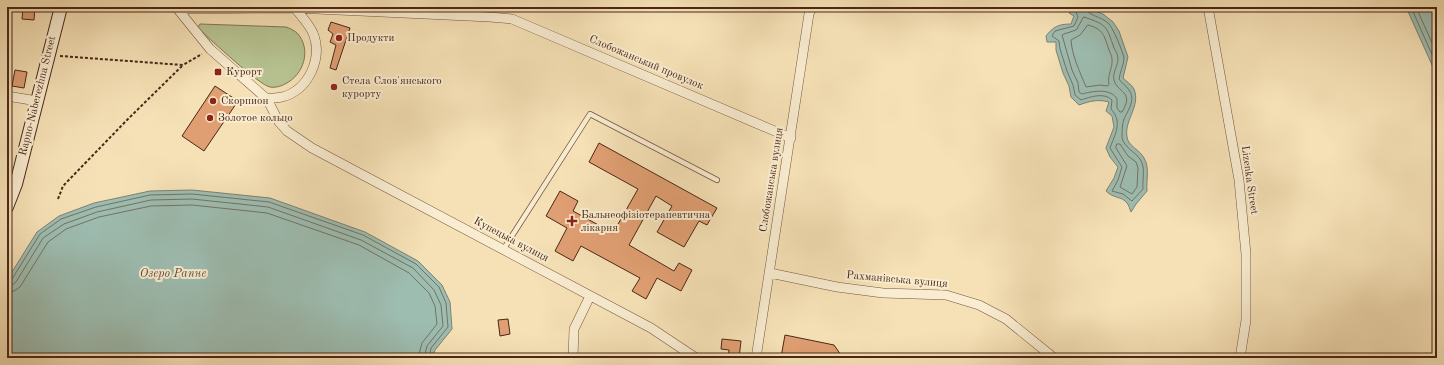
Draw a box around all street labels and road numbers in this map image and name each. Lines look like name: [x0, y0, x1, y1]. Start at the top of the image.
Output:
street label: Слобожанський провулок: [587, 34, 705, 92]
street label: Rapno-Naberezhna Street: [18, 35, 58, 157]
street label: Слобожанська вулиця: [758, 127, 786, 233]
street label: Lizenka Street: [1239, 145, 1259, 215]
street label: Купецька вулиця: [472, 216, 551, 265]
street label: Рахманівська вулиця: [846, 270, 948, 290]

